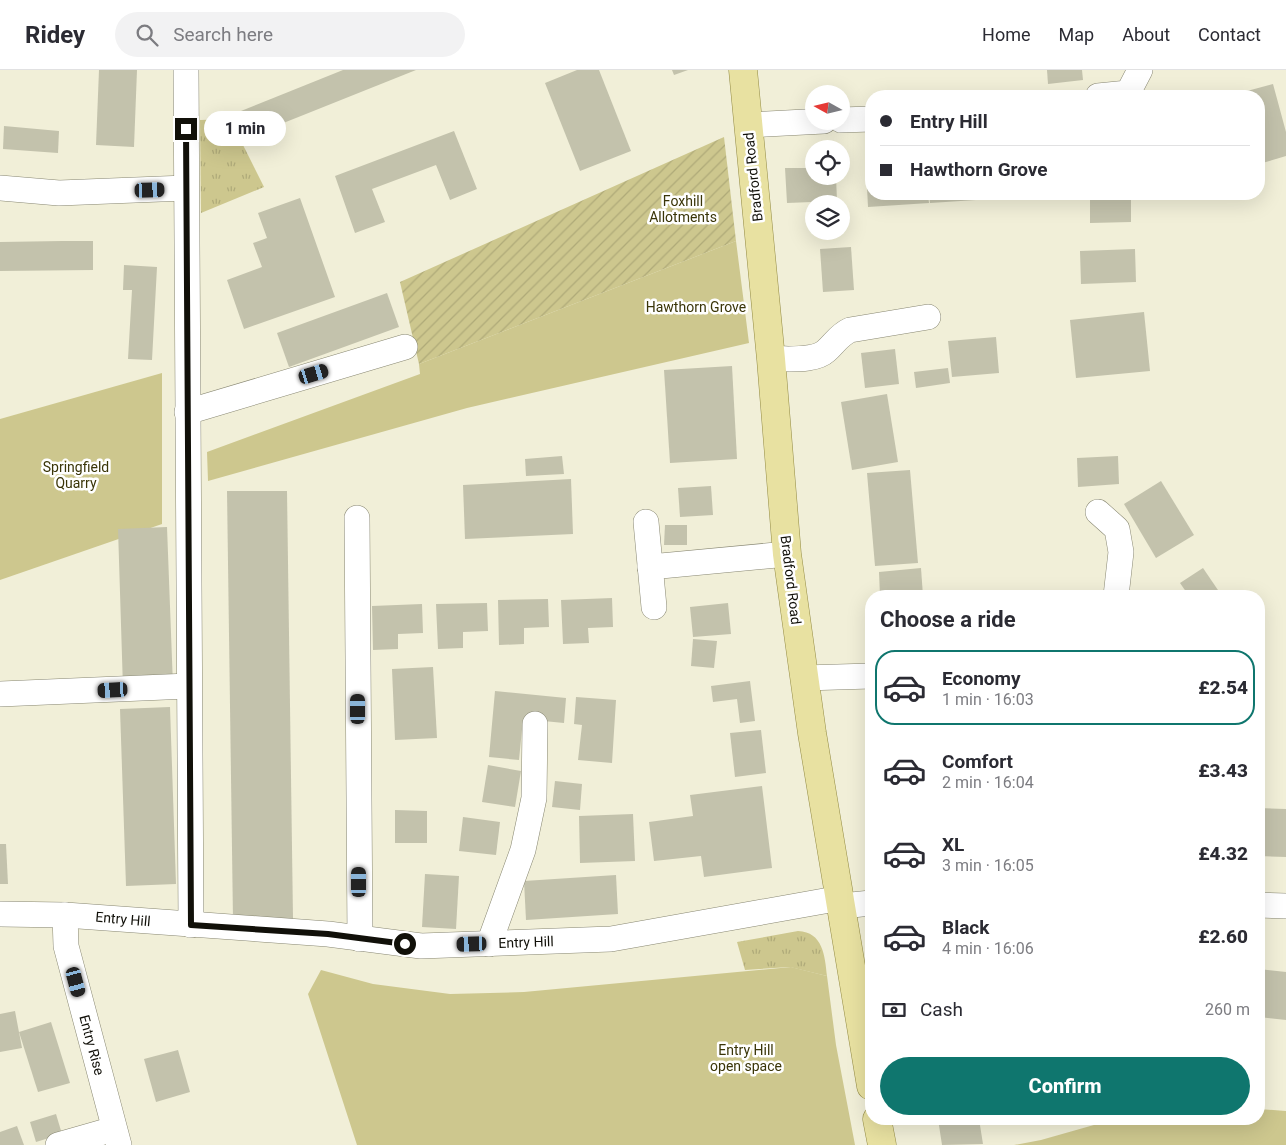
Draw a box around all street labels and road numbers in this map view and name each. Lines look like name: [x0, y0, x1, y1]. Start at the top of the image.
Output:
street label: Bradford Road: [740, 132, 766, 222]
street label: Bradford Road: [778, 535, 804, 625]
street label: Entry Hill: [95, 909, 151, 929]
street label: Entry Hill: [498, 933, 554, 951]
street label: Entry Rise: [76, 1013, 108, 1077]

